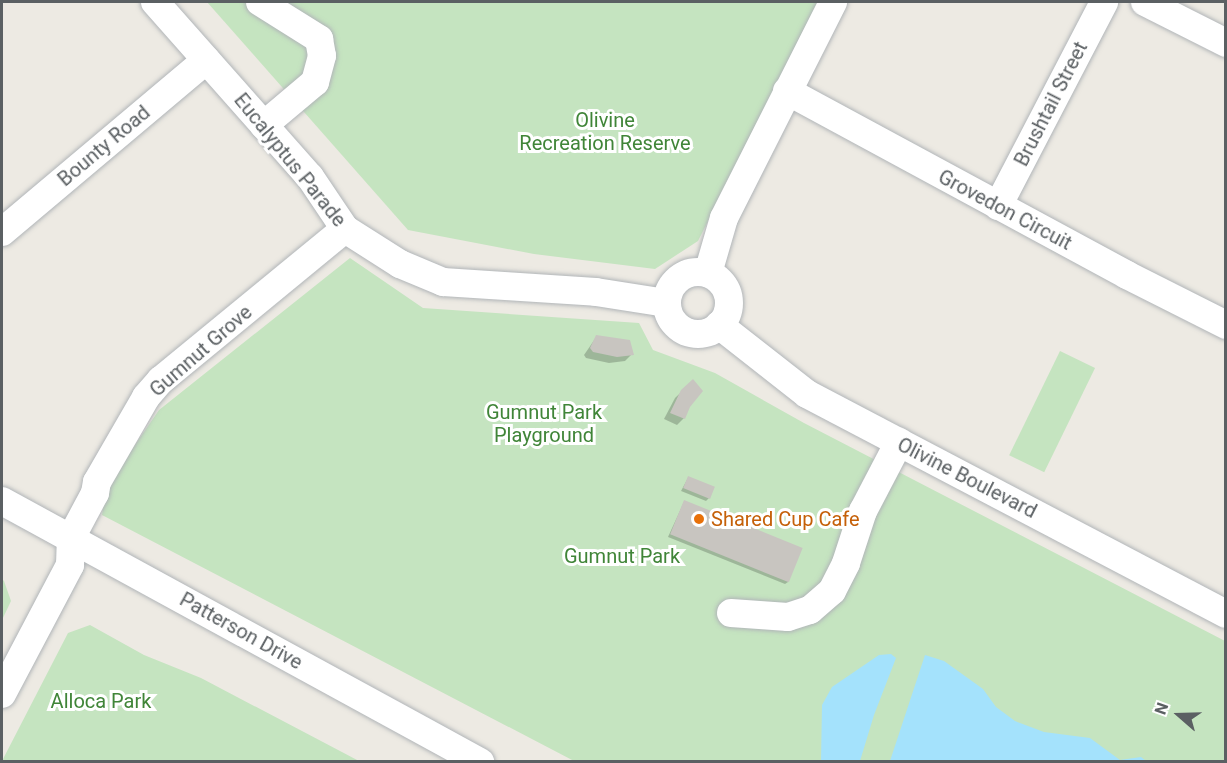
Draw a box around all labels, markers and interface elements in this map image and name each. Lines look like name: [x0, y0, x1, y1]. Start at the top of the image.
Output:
street label: Brushtail Street: [1009, 38, 1093, 170]
street label: Eucalyptus Parade: [229, 89, 351, 231]
street label: Bounty Road: [53, 101, 155, 191]
park label: Olivine Recreation Reserve: [519, 108, 691, 155]
street label: Grovedon Circuit: [934, 165, 1076, 255]
street label: Gumnut Grove: [145, 300, 257, 402]
park label: Gumnut Park Playground: [486, 401, 602, 448]
street label: Olivine Boulevard: [893, 433, 1041, 523]
place label: Shared Cup Cafe: [711, 507, 860, 531]
marker: Shared Cup Cafe: [692, 512, 706, 526]
park label: Gumnut Park: [564, 544, 680, 568]
street label: Patterson Drive: [175, 587, 307, 675]
north arrow: [1149, 685, 1209, 745]
park label: Alloca Park: [51, 689, 151, 713]
text: N: [1151, 700, 1172, 717]

